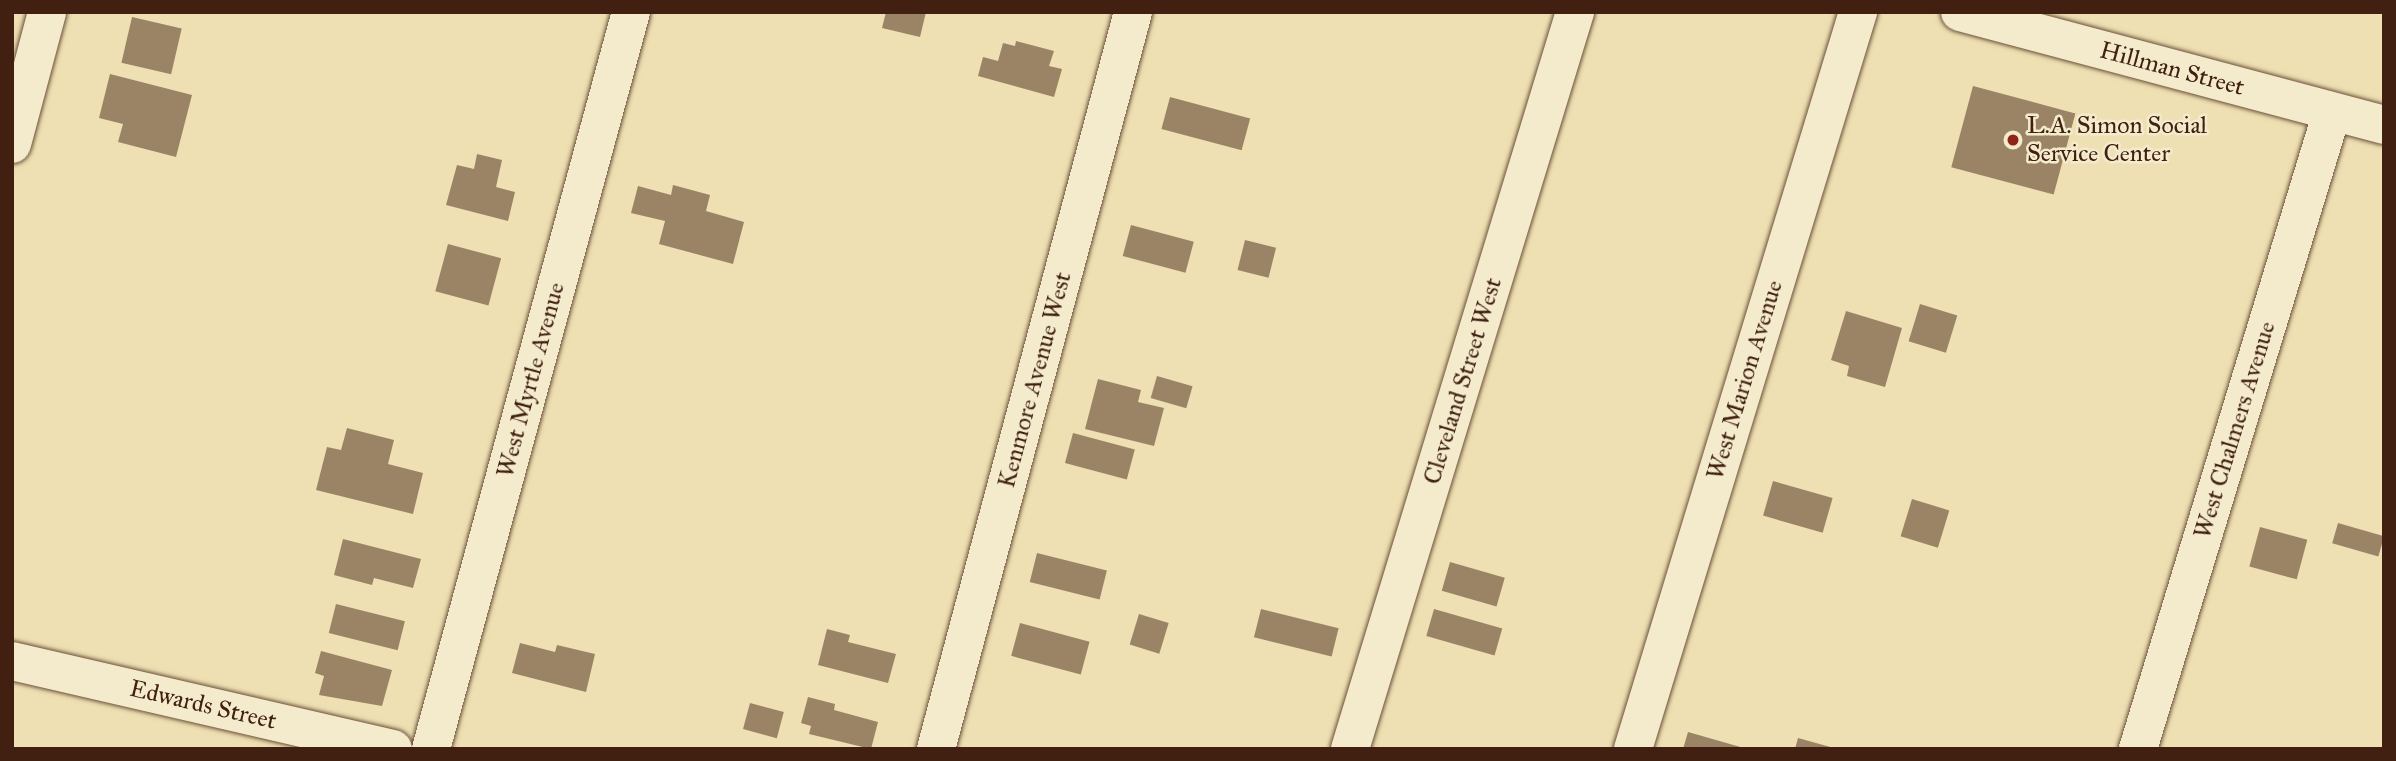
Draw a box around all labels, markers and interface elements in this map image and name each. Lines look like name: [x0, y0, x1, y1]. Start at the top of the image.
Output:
street label: Hillman Street: [2097, 36, 2247, 102]
place label: L.A. Simon Social Service Center: [2027, 112, 2207, 168]
marker: L.A. Simon Social Service Center: [2005, 132, 2021, 148]
street label: Kenmore Avenue West: [992, 269, 1078, 491]
street label: Cleveland Street West: [1418, 274, 1508, 488]
street label: West Marion Avenue: [1701, 277, 1789, 483]
street label: West Myrtle Avenue: [491, 279, 571, 481]
street label: West Chalmers Avenue: [2188, 318, 2282, 542]
street label: Edwards Street: [127, 674, 279, 736]

